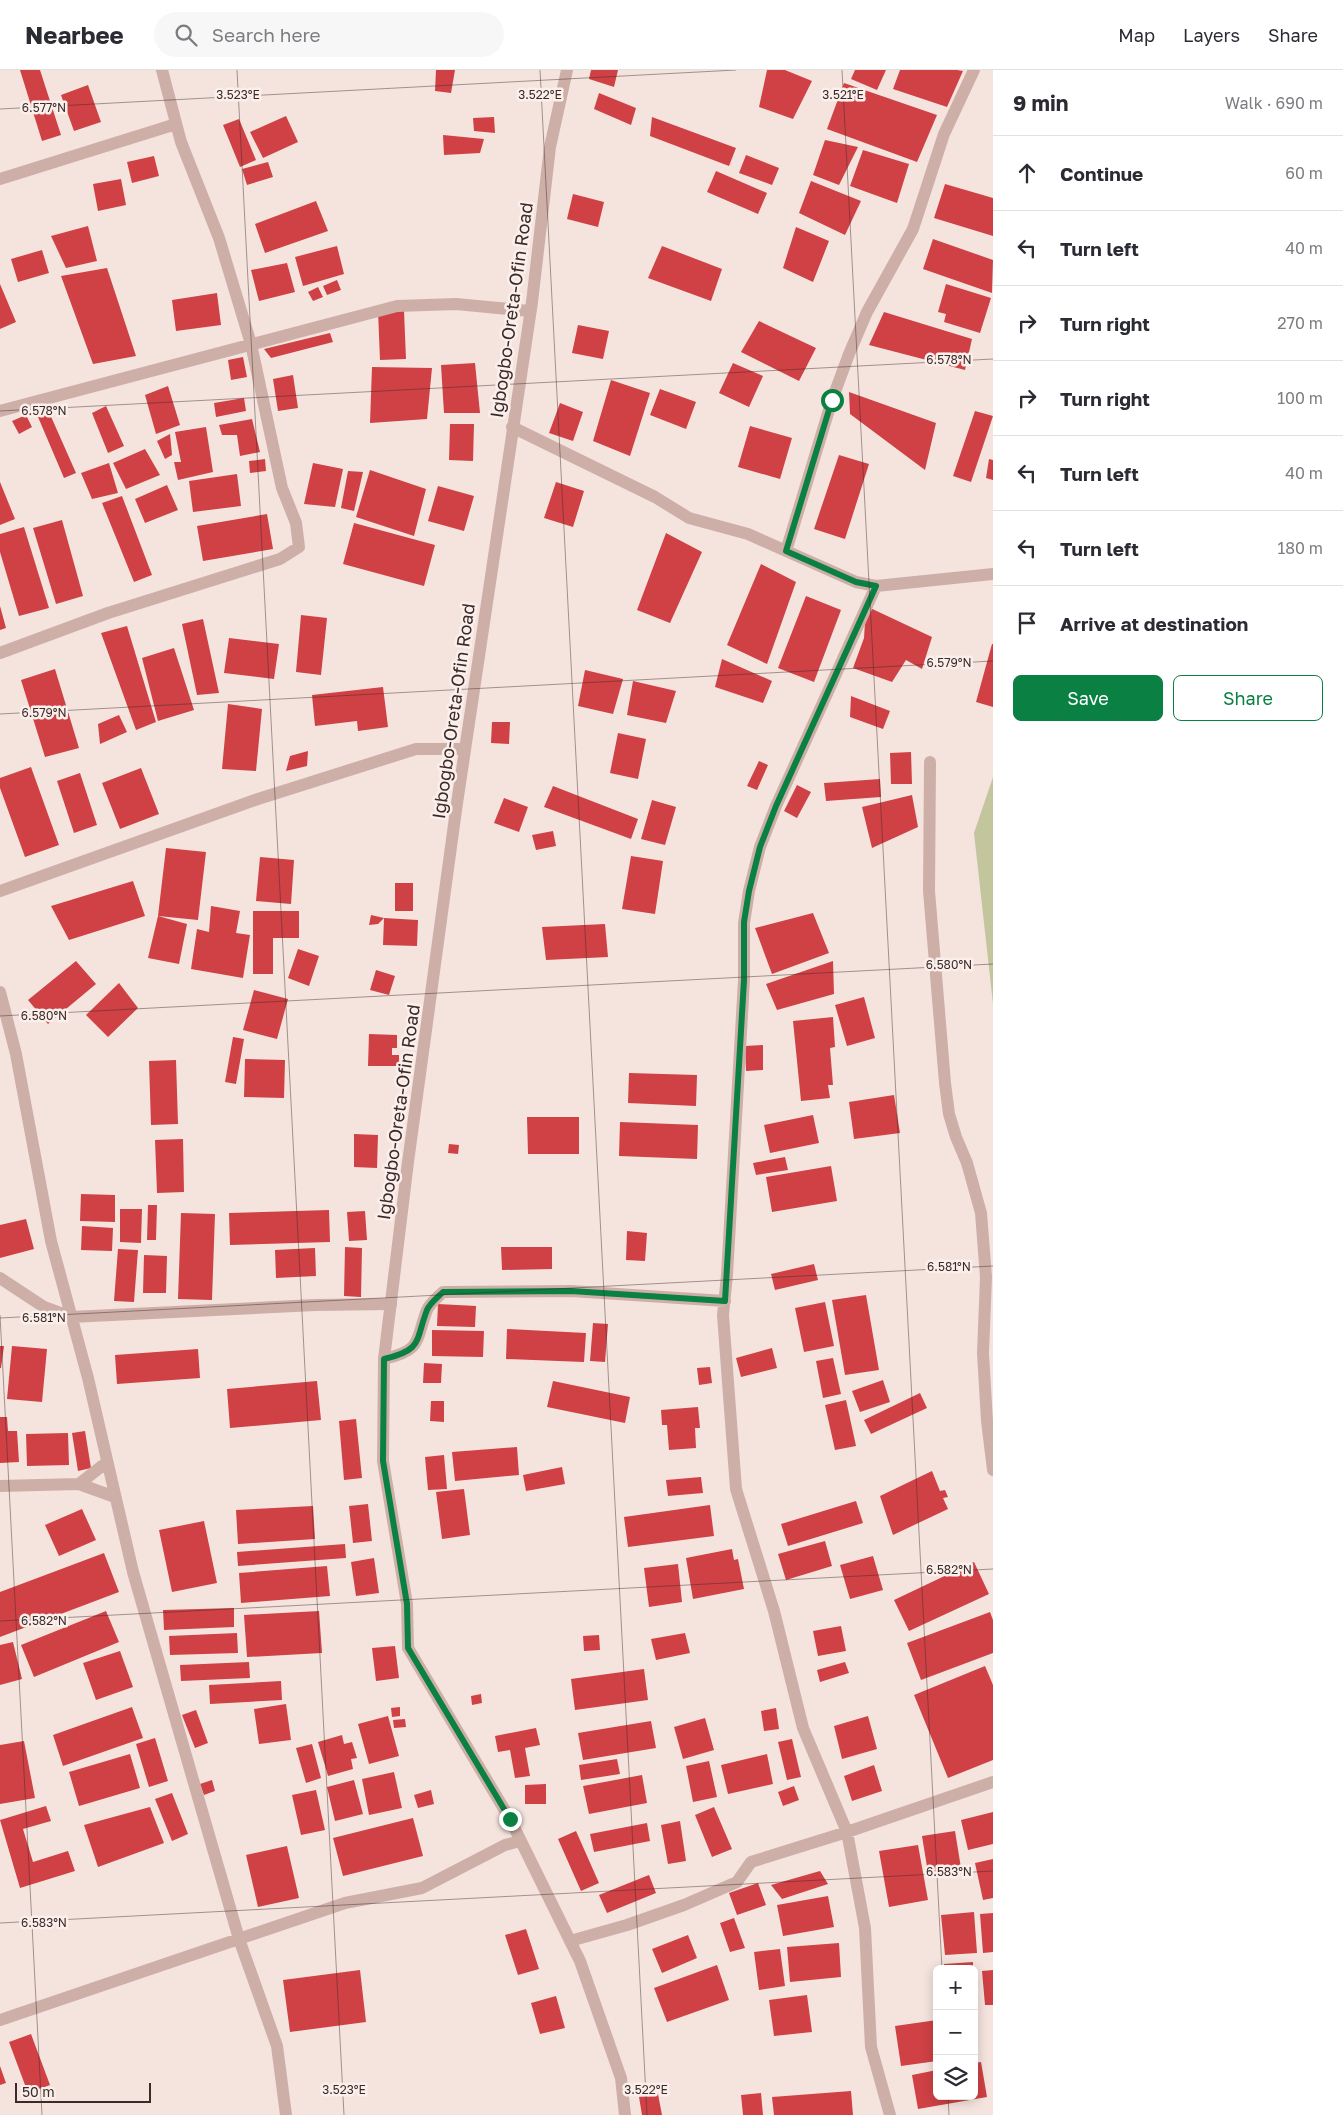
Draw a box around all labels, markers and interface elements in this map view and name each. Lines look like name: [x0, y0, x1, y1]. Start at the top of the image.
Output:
search box: [154, 12, 504, 57]
text: Nearbee: [25, 20, 124, 49]
icon: search: [172, 21, 200, 49]
text: Search here: [212, 23, 321, 46]
text: Map: [1118, 24, 1155, 46]
text: Layers: [1183, 24, 1240, 46]
text: Share: [1268, 24, 1318, 46]
text: 3.523°E: [216, 87, 260, 102]
text: 3.522°E: [518, 87, 562, 102]
text: 3.521°E: [822, 87, 864, 102]
text: 9 min: [1013, 90, 1068, 116]
text: Walk · 690 m: [1225, 93, 1323, 113]
text: 6.577°N: [22, 100, 66, 115]
icon: ahead: [1013, 159, 1041, 187]
text: Continue: [1060, 162, 1143, 185]
text: 60 m: [1285, 163, 1323, 183]
street label: Igbogbo-Oreta-Ofin Road: [485, 201, 537, 419]
icon: left: [1013, 234, 1041, 262]
text: Turn left: [1060, 237, 1139, 260]
text: 40 m: [1285, 238, 1323, 258]
icon: right: [1013, 309, 1041, 337]
text: Turn right: [1060, 312, 1150, 335]
text: 270 m: [1277, 313, 1323, 333]
text: 6.578°N: [926, 352, 972, 367]
icon: right: [1013, 384, 1041, 412]
text: Turn right: [1060, 387, 1150, 410]
text: 100 m: [1277, 388, 1323, 408]
route start: [821, 389, 844, 412]
text: 6.578°N: [21, 403, 67, 418]
icon: left: [1013, 459, 1041, 487]
text: Turn left: [1060, 462, 1139, 485]
text: 40 m: [1285, 463, 1323, 483]
icon: left: [1013, 534, 1041, 562]
text: Turn left: [1060, 537, 1139, 560]
text: 180 m: [1277, 538, 1323, 558]
street label: Igbogbo-Oreta-Ofin Road: [427, 602, 479, 820]
icon: arrive: [1013, 609, 1041, 637]
text: Arrive at destination: [1060, 612, 1248, 635]
text: 6.579°N: [926, 655, 972, 670]
button: Save: [1013, 675, 1163, 721]
button: Share: [1173, 675, 1323, 721]
text: 6.579°N: [21, 705, 67, 720]
text: 6.580°N: [926, 957, 972, 972]
street label: Igbogbo-Oreta-Ofin Road: [372, 1003, 424, 1221]
text: 6.580°N: [21, 1008, 67, 1023]
text: 6.581°N: [927, 1259, 971, 1274]
text: 6.581°N: [22, 1310, 66, 1325]
text: 6.582°N: [926, 1562, 972, 1577]
text: 6.582°N: [21, 1613, 67, 1628]
route end: [499, 1808, 522, 1831]
text: 6.583°N: [926, 1864, 972, 1879]
text: 6.583°N: [21, 1915, 67, 1930]
map controls: [933, 1965, 978, 2100]
button: +: [933, 1965, 978, 2010]
button: −: [933, 2010, 978, 2055]
button: layers: [933, 2055, 978, 2100]
scale bar: [15, 2080, 151, 2103]
text: 3.523°E: [322, 2082, 366, 2097]
text: 3.522°E: [624, 2082, 668, 2097]
text: 50 m: [22, 2083, 55, 2100]

